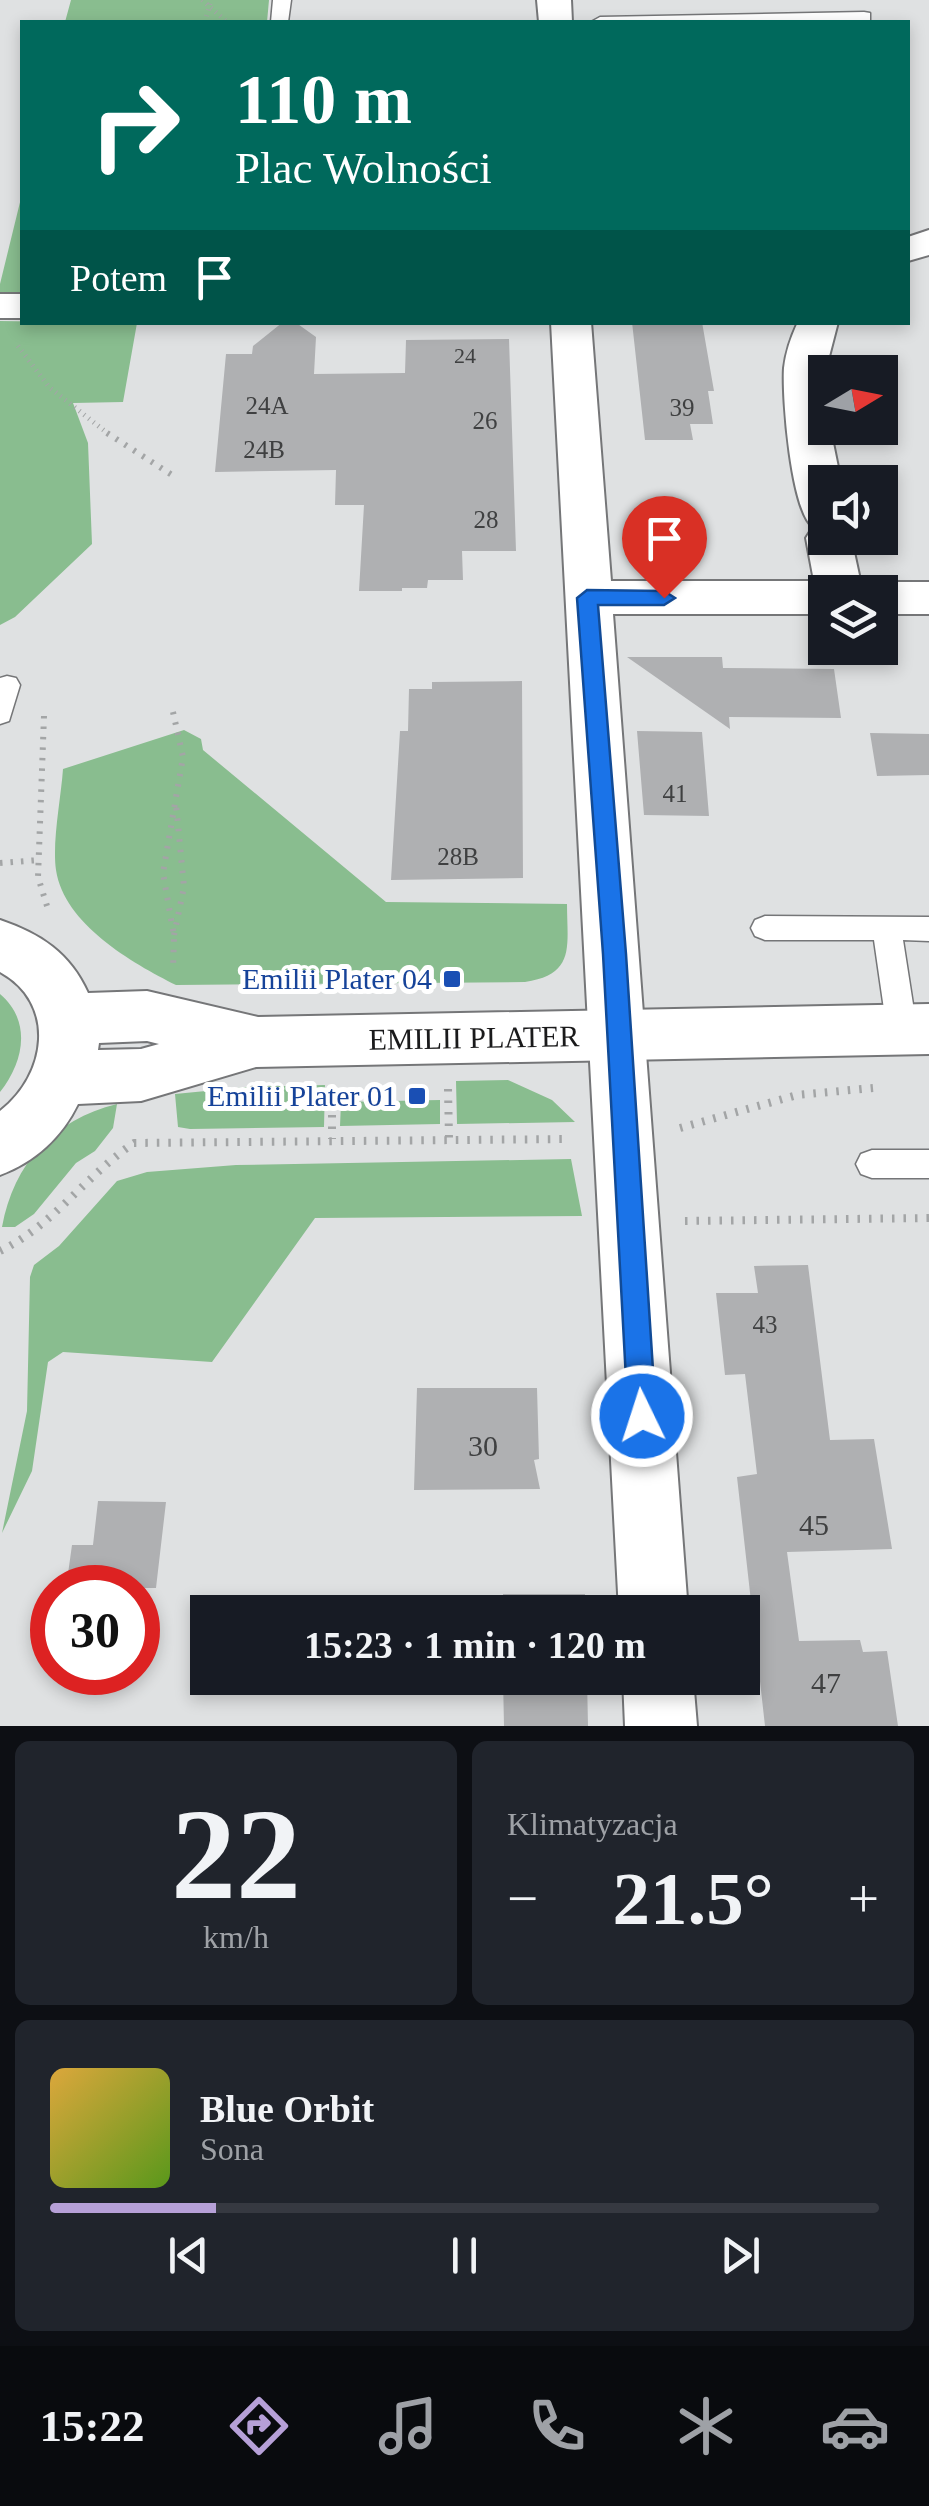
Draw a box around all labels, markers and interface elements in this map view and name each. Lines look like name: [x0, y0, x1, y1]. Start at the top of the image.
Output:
icon: right: [70, 60, 200, 190]
text: 110 m: [235, 61, 412, 138]
text: Plac Wolności: [235, 143, 492, 193]
icon: arrive: [187, 250, 242, 305]
text: Potem: [70, 257, 167, 299]
house number: 24: [454, 343, 476, 368]
north arrow: [808, 355, 898, 445]
map controls: [808, 355, 898, 665]
house number: 24A: [245, 392, 289, 419]
house number: 39: [670, 394, 695, 421]
house number: 26: [473, 407, 498, 434]
house number: 24B: [243, 436, 285, 463]
button: sound: [808, 465, 898, 555]
pin: [622, 496, 707, 599]
house number: 28: [474, 506, 499, 533]
icon: arrive: [637, 511, 692, 566]
button: layers: [808, 575, 898, 665]
house number: 41: [663, 780, 688, 807]
house number: 28B: [437, 843, 479, 870]
place label: Emilii Plater 04: [242, 962, 432, 995]
marker: Emilii Plater 04: [441, 968, 463, 990]
street label: EMILII PLATER: [368, 1019, 580, 1056]
place label: Emilii Plater 01: [207, 1079, 397, 1112]
marker: Emilii Plater 01: [406, 1085, 428, 1107]
house number: 43: [753, 1311, 778, 1338]
position arrow: [590, 1364, 694, 1468]
house number: 30: [468, 1429, 498, 1462]
house number: 45: [799, 1508, 829, 1541]
speed limit sign: 30: [30, 1565, 160, 1695]
text: 15:23 · 1 min · 120 m: [304, 1624, 646, 1666]
house number: 47: [811, 1666, 841, 1699]
text: 22: [171, 1782, 301, 1926]
text: Klimatyzacja: [507, 1806, 678, 1842]
text: 21.5°: [612, 1857, 774, 1940]
text: −: [507, 1868, 538, 1929]
text: +: [848, 1868, 879, 1929]
text: km/h: [203, 1919, 269, 1955]
text: Blue Orbit: [200, 2088, 374, 2130]
text: Sona: [200, 2131, 264, 2167]
icon: previous: [161, 2228, 216, 2283]
icon: pause: [437, 2228, 492, 2283]
icon: next: [713, 2228, 768, 2283]
icon: directions: [224, 2391, 294, 2461]
icon: music: [373, 2391, 443, 2461]
icon: phone: [522, 2391, 592, 2461]
icon: climate: [671, 2391, 741, 2461]
icon: car: [820, 2391, 890, 2461]
text: 15:22: [40, 2401, 145, 2451]

